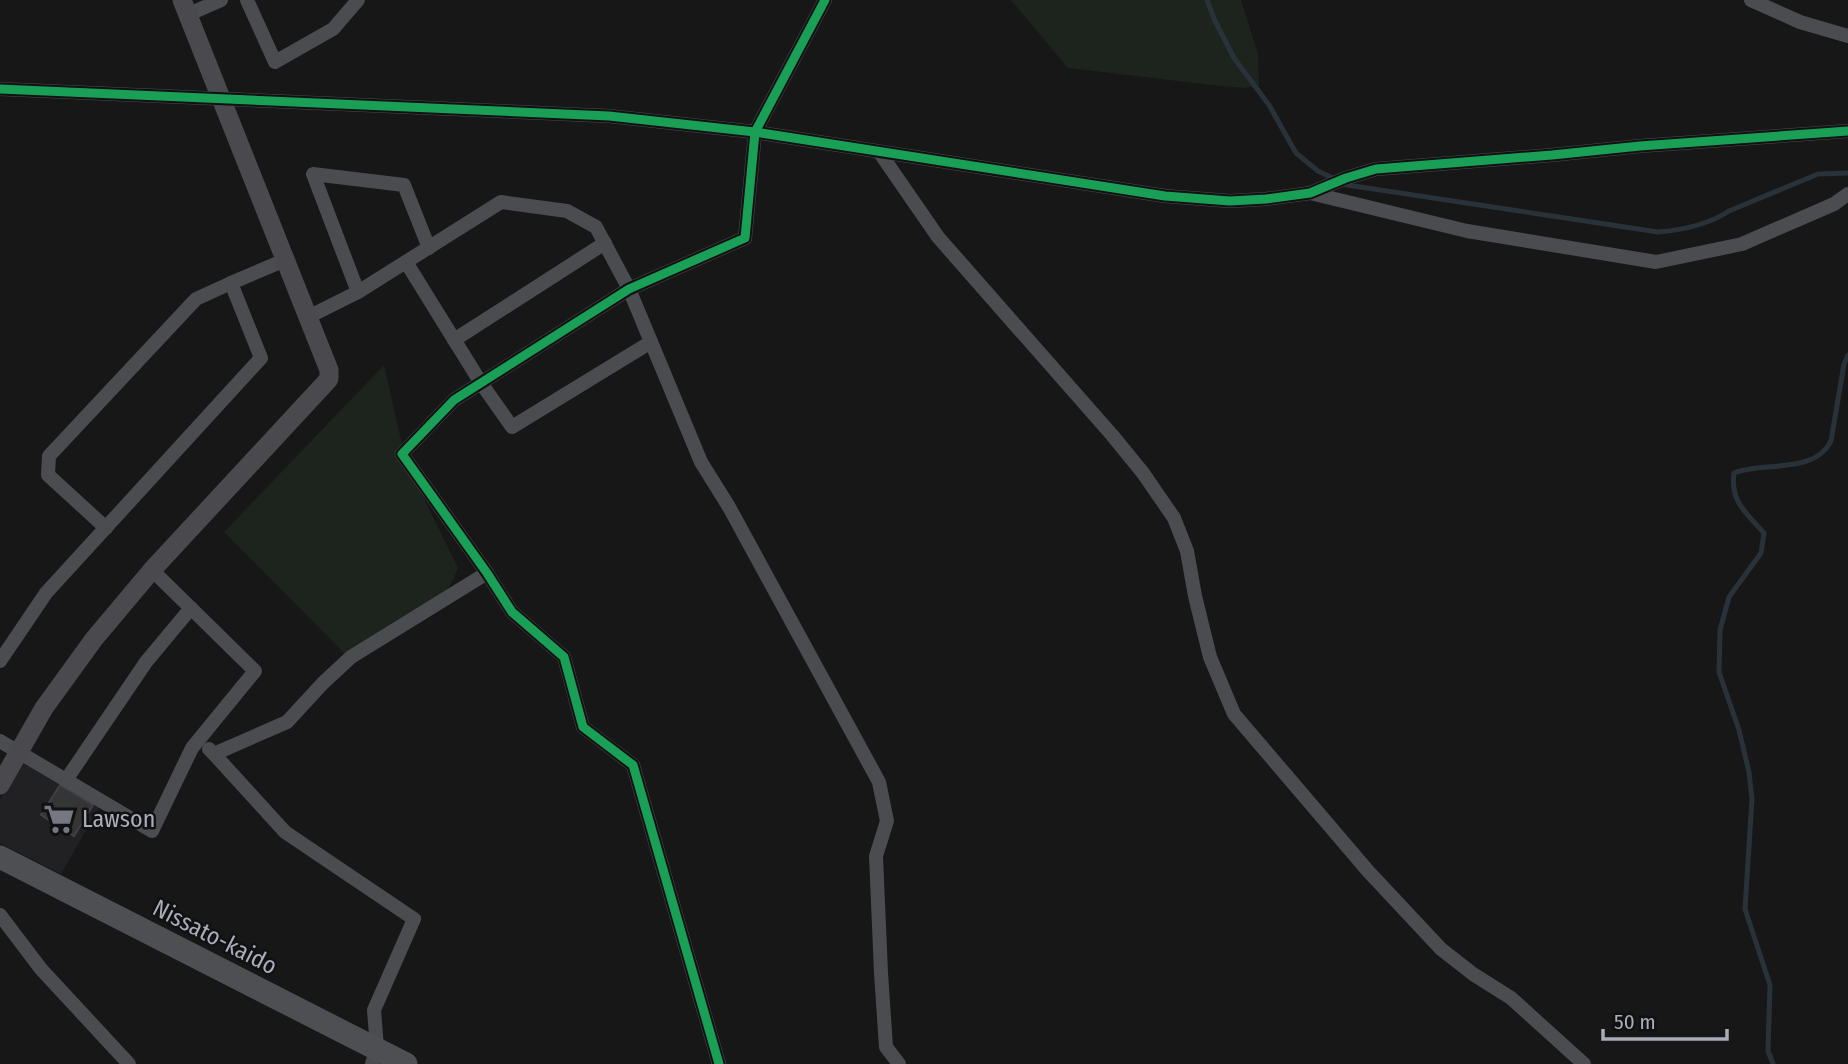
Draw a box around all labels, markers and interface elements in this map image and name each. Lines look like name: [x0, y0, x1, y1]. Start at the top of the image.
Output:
supermarket icon: Lawson: [42, 802, 76, 836]
place label: Lawson: [82, 805, 155, 833]
street label: Nissato-kaido: [148, 894, 282, 980]
scale bar: [1603, 998, 1727, 1042]
text: 50 m: [1614, 1009, 1656, 1035]

